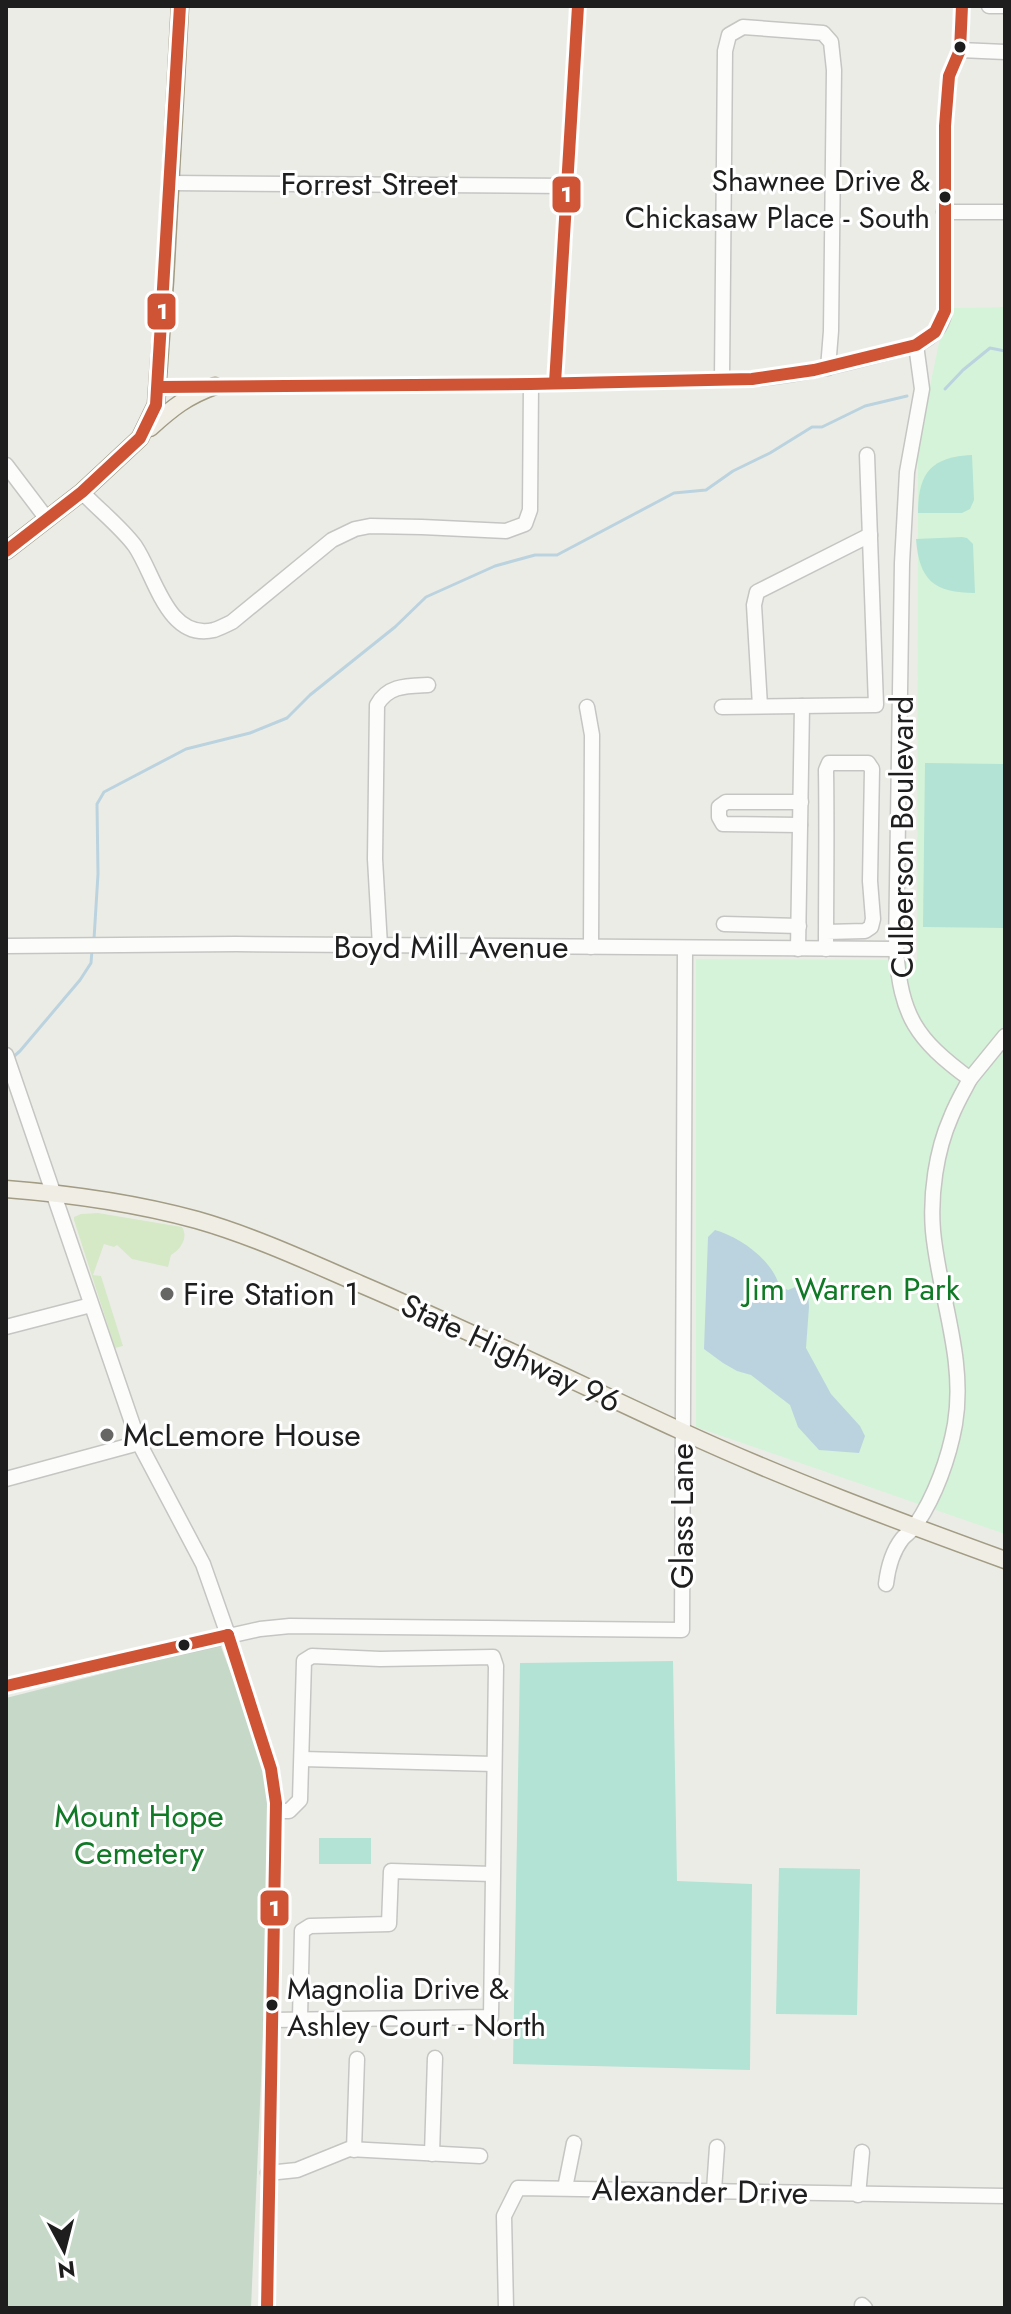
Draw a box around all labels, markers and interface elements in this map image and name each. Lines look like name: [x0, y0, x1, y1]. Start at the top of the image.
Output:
unlabelled marker: [952, 39, 968, 55]
place label: Shawnee Drive & Chickasaw Place - South: [625, 159, 930, 239]
street label: Forrest Street: [281, 161, 458, 207]
line badge: 1: [551, 175, 582, 214]
text: 1: [560, 178, 572, 210]
marker: Shawnee Drive & Chickasaw Place - South: [937, 189, 953, 205]
line badge: 1: [146, 292, 177, 331]
text: 1: [156, 295, 168, 327]
street label: Culberson Boulevard: [879, 696, 925, 978]
street label: Boyd Mill Avenue: [333, 924, 569, 970]
park label: Jim Warren Park: [740, 1266, 961, 1312]
place label: Fire Station 1: [183, 1271, 359, 1317]
street label: State Highway 96: [393, 1282, 629, 1424]
marker: Fire Station 1: [158, 1285, 176, 1303]
place label: McLemore House: [123, 1412, 361, 1458]
marker: McLemore House: [98, 1426, 116, 1444]
street label: Glass Lane: [659, 1443, 705, 1589]
unlabelled marker: [176, 1637, 192, 1653]
park label: Mount Hope Cemetery: [54, 1793, 224, 1876]
line badge: 1: [259, 1889, 290, 1927]
text: 1: [268, 1892, 280, 1924]
place label: Magnolia Drive & Ashley Court - North: [287, 1967, 546, 2047]
marker: Magnolia Drive & Ashley Court - North: [264, 1997, 280, 2013]
street label: Alexander Drive: [591, 2166, 809, 2216]
north arrow: [24, 2210, 104, 2290]
text: N: [56, 2253, 77, 2287]

